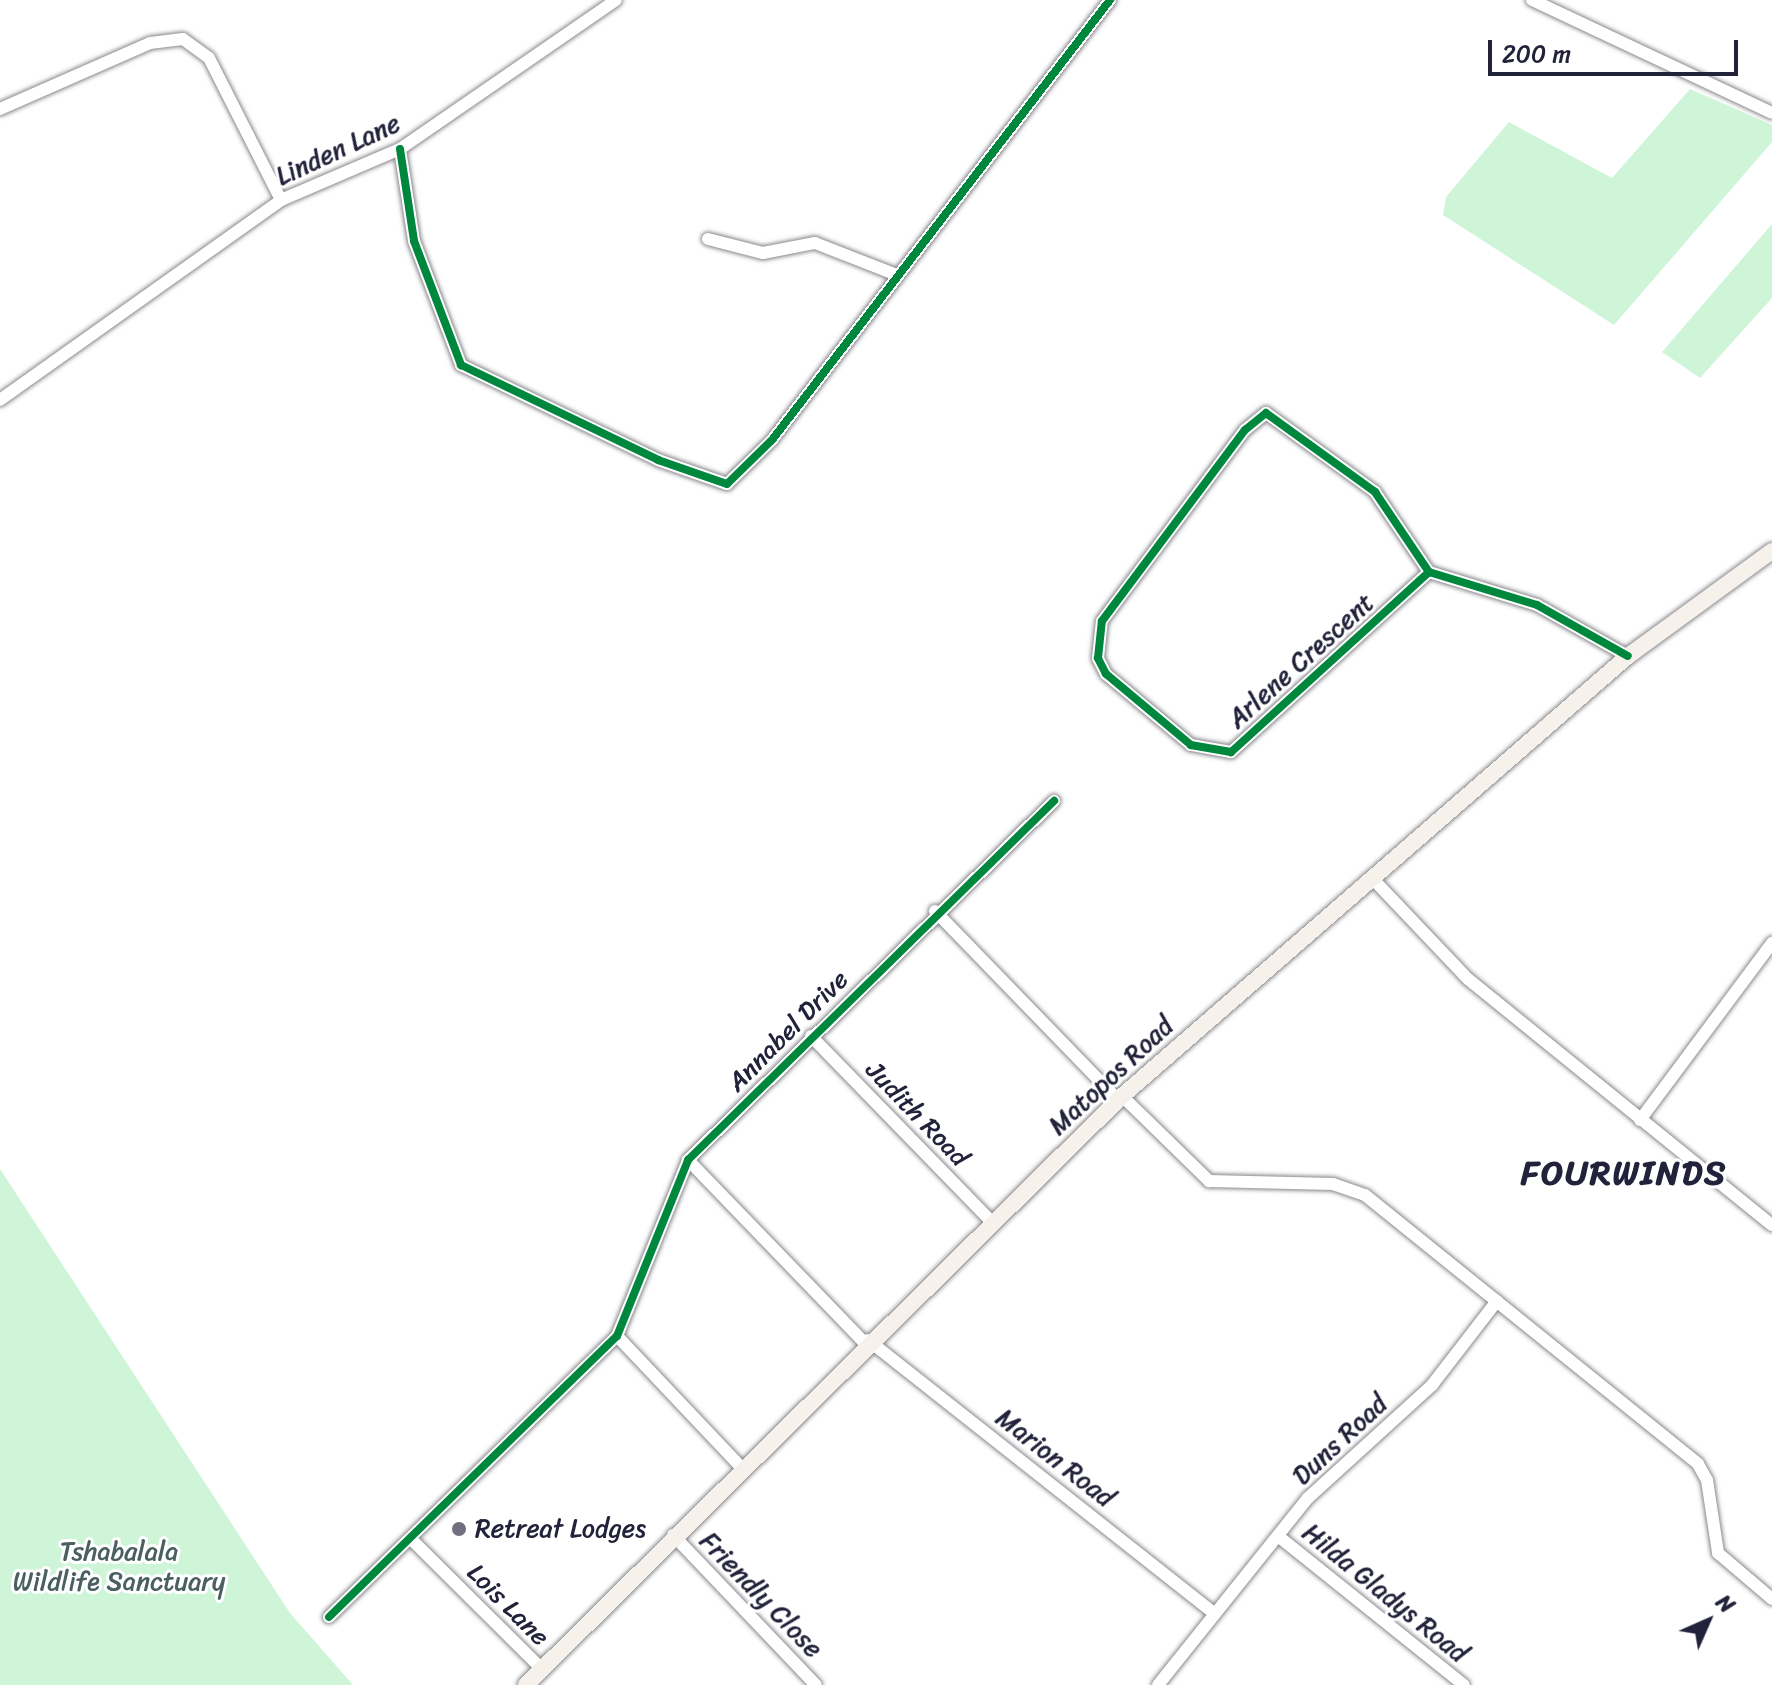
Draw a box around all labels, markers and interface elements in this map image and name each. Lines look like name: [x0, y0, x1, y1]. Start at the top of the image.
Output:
scale bar: [1492, 24, 1742, 74]
text: 200 m: [1502, 33, 1571, 75]
street label: Linden Lane: [271, 108, 405, 192]
street label: Arlene Crescent: [1221, 587, 1381, 735]
street label: Annabel Drive: [721, 964, 855, 1098]
street label: Matopos Road: [1042, 1011, 1180, 1141]
street label: Judith Road: [859, 1055, 975, 1173]
district label: FOURWINDS: [1523, 1154, 1725, 1194]
street label: Duns Road: [1286, 1388, 1394, 1492]
street label: Marion Road: [990, 1402, 1120, 1514]
place label: Retreat Lodges: [475, 1513, 646, 1545]
street label: Hilda Gladys Road: [1296, 1516, 1474, 1670]
marker: Retreat Lodges: [450, 1520, 468, 1538]
street label: Friendly Close: [693, 1526, 829, 1664]
park label: Tshabalala Wildlife Sanctuary: [13, 1536, 225, 1598]
street label: Lois Lane: [460, 1557, 556, 1653]
north arrow: [1668, 1581, 1748, 1661]
text: N: [1706, 1584, 1745, 1623]

